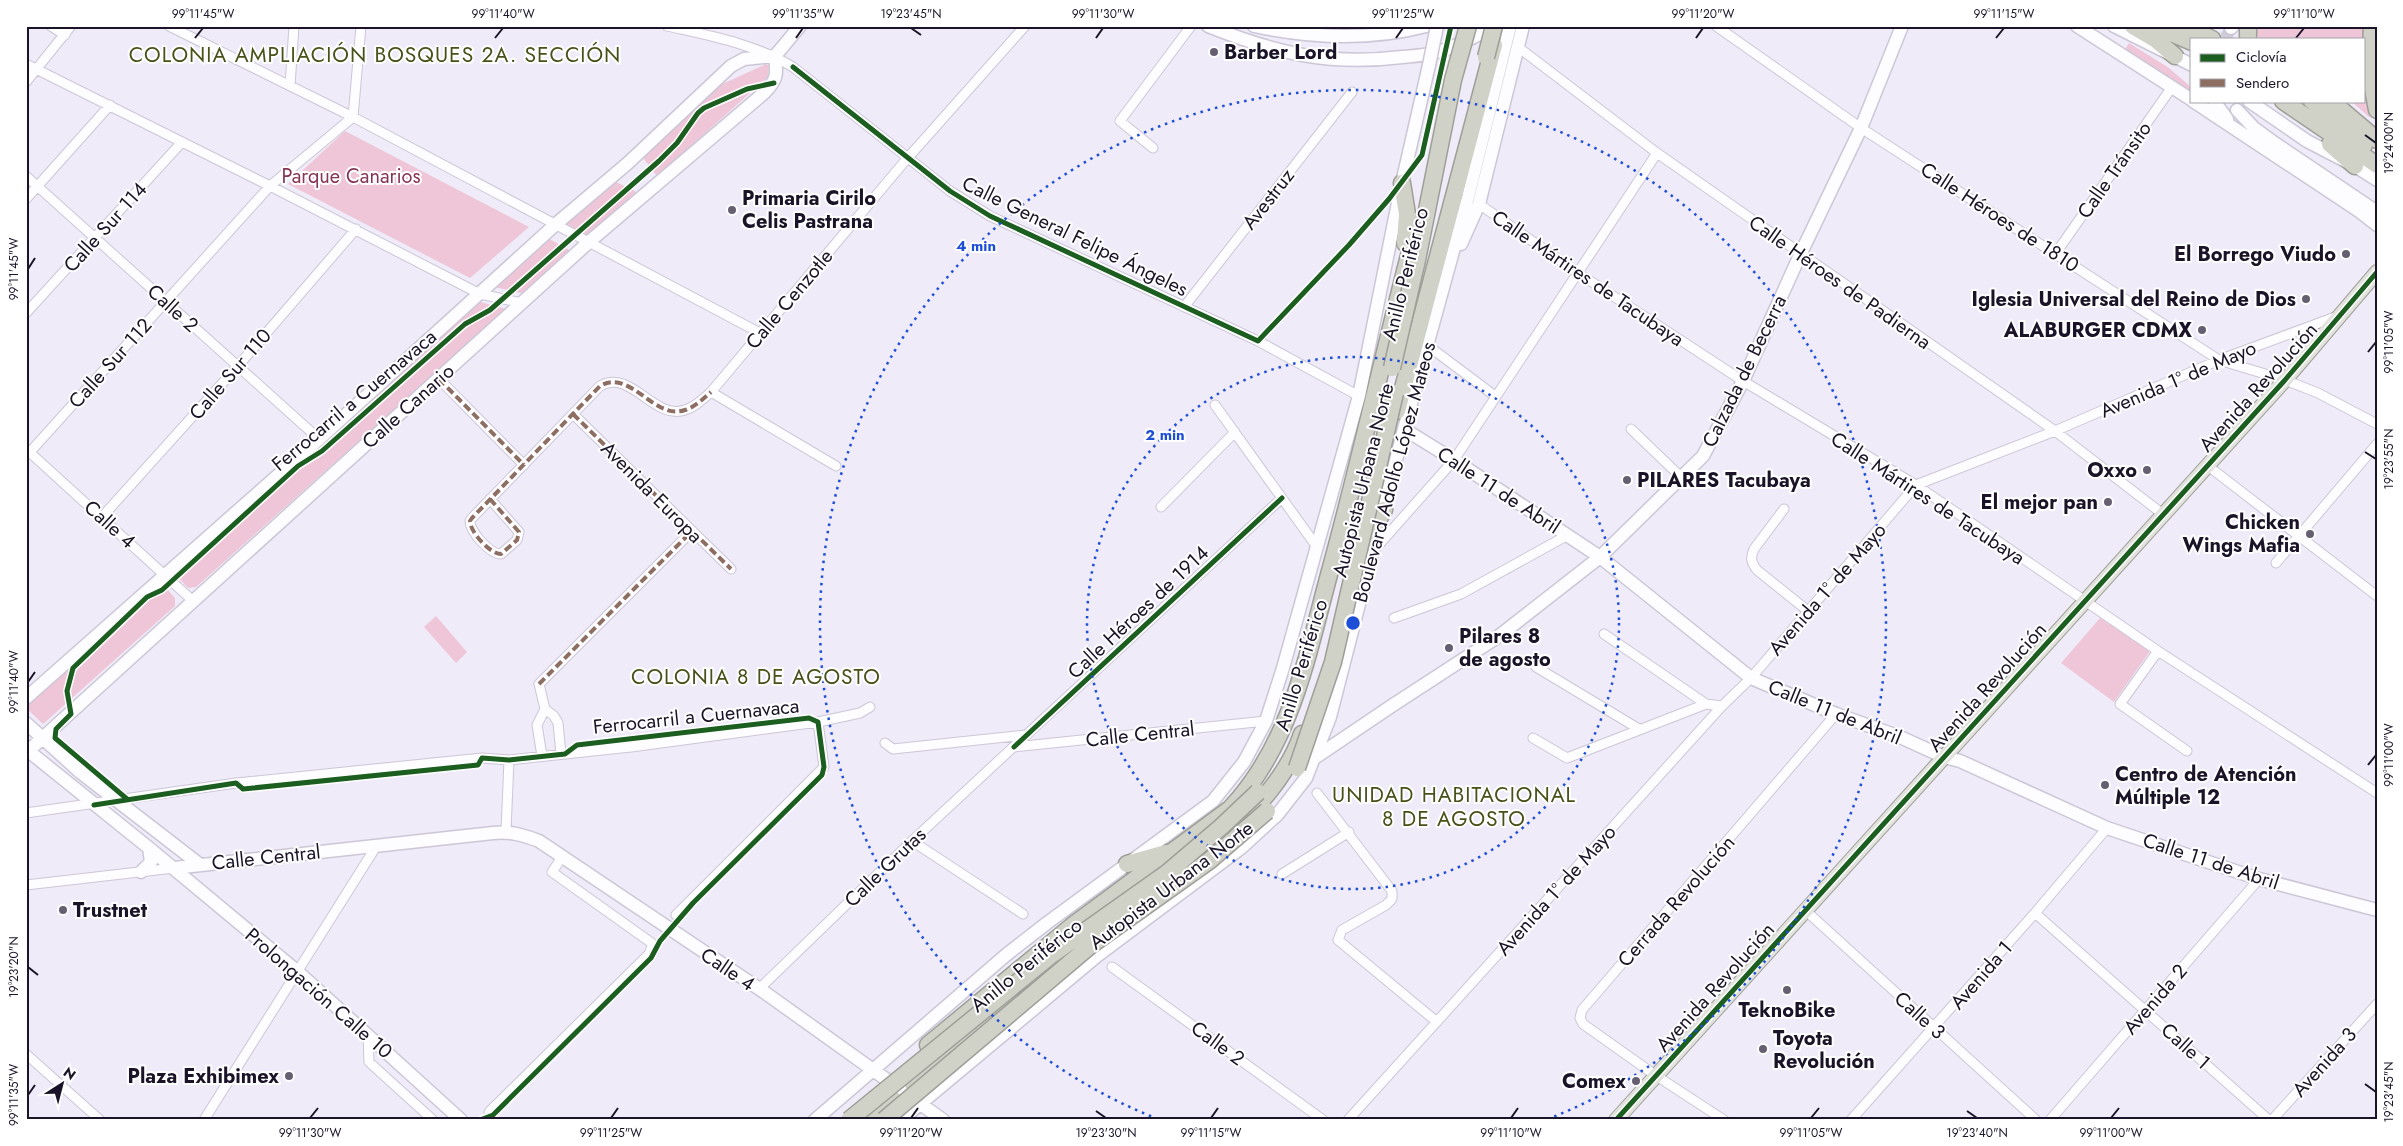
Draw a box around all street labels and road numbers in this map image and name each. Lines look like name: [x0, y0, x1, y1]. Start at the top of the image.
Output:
street label: Calle Tránsito: [2070, 116, 2159, 225]
street label: Calle Héroes de 1810: [1915, 155, 2085, 280]
street label: Avestruz: [1235, 163, 1301, 236]
street label: Calle General Felipe Ángeles: [957, 169, 1193, 304]
street label: Calle Sur 114: [57, 175, 154, 279]
street label: Calle Mártires de Tacubaya: [1486, 203, 1690, 354]
street label: Anillo Periférico: [1375, 204, 1436, 344]
street label: Calle Héroes de Padierna: [1743, 208, 1937, 356]
street label: Calle Cenzotle: [739, 243, 840, 356]
street label: Calle 2: [141, 277, 205, 339]
street label: Calzada de Becerra: [1695, 290, 1794, 452]
street label: Calle Sur 112: [62, 312, 159, 415]
street label: Avenida Revolución: [2192, 316, 2325, 459]
street label: Calle Sur 110: [182, 322, 278, 427]
street label: Ferrocarril a Cuernavaca: [266, 323, 443, 478]
street label: Avenida 1º de Mayo: [2096, 333, 2261, 425]
street label: Boulevard Adolfo López Mateos: [1346, 338, 1443, 606]
street label: Calle Canario: [356, 357, 461, 456]
street label: Autopista Urbana Norte: [1325, 380, 1402, 580]
street label: Calle Mártires de Tacubaya: [1825, 425, 2031, 572]
street label: Avenida Europa: [594, 435, 709, 550]
street label: Calle 11 de Abril: [1431, 440, 1566, 541]
street label: Calle 4: [77, 493, 142, 556]
street label: Avenida 1º de Mayo: [1762, 517, 1893, 662]
street label: Calle Héroes de 1914: [1061, 539, 1216, 686]
street label: Anillo Periférico: [1268, 596, 1335, 735]
street label: Avenida Revolución: [1921, 616, 2054, 759]
street label: Calle 11 de Abril: [1764, 672, 1906, 752]
street label: Ferrocarril a Cuernavaca: [591, 691, 801, 742]
street label: Calle Central: [1084, 714, 1196, 755]
street label: Autopista Urbana Norte: [1083, 814, 1259, 957]
street label: Avenida 1º de Mayo: [1490, 818, 1623, 962]
street label: Calle Grutas: [838, 821, 933, 914]
street label: Calle 11 de Abril: [2139, 826, 2283, 897]
street label: Cerrada Revolución: [1611, 829, 1742, 974]
street label: Calle Central: [210, 837, 322, 878]
street label: Anillo Periférico: [964, 911, 1088, 1020]
street label: Avenida Revolución: [1649, 916, 1782, 1059]
street label: Prolongación Calle 10: [239, 921, 399, 1066]
street label: Avenida 1: [1943, 935, 2019, 1016]
street label: Calle 4: [695, 940, 761, 999]
street label: Avenida 2: [2117, 958, 2194, 1041]
street label: Calle 3: [1888, 985, 1952, 1046]
street label: Calle 2: [1185, 1014, 1251, 1073]
street label: Calle 1: [2154, 1016, 2217, 1076]
street label: Avenida 3: [2285, 1021, 2364, 1103]

